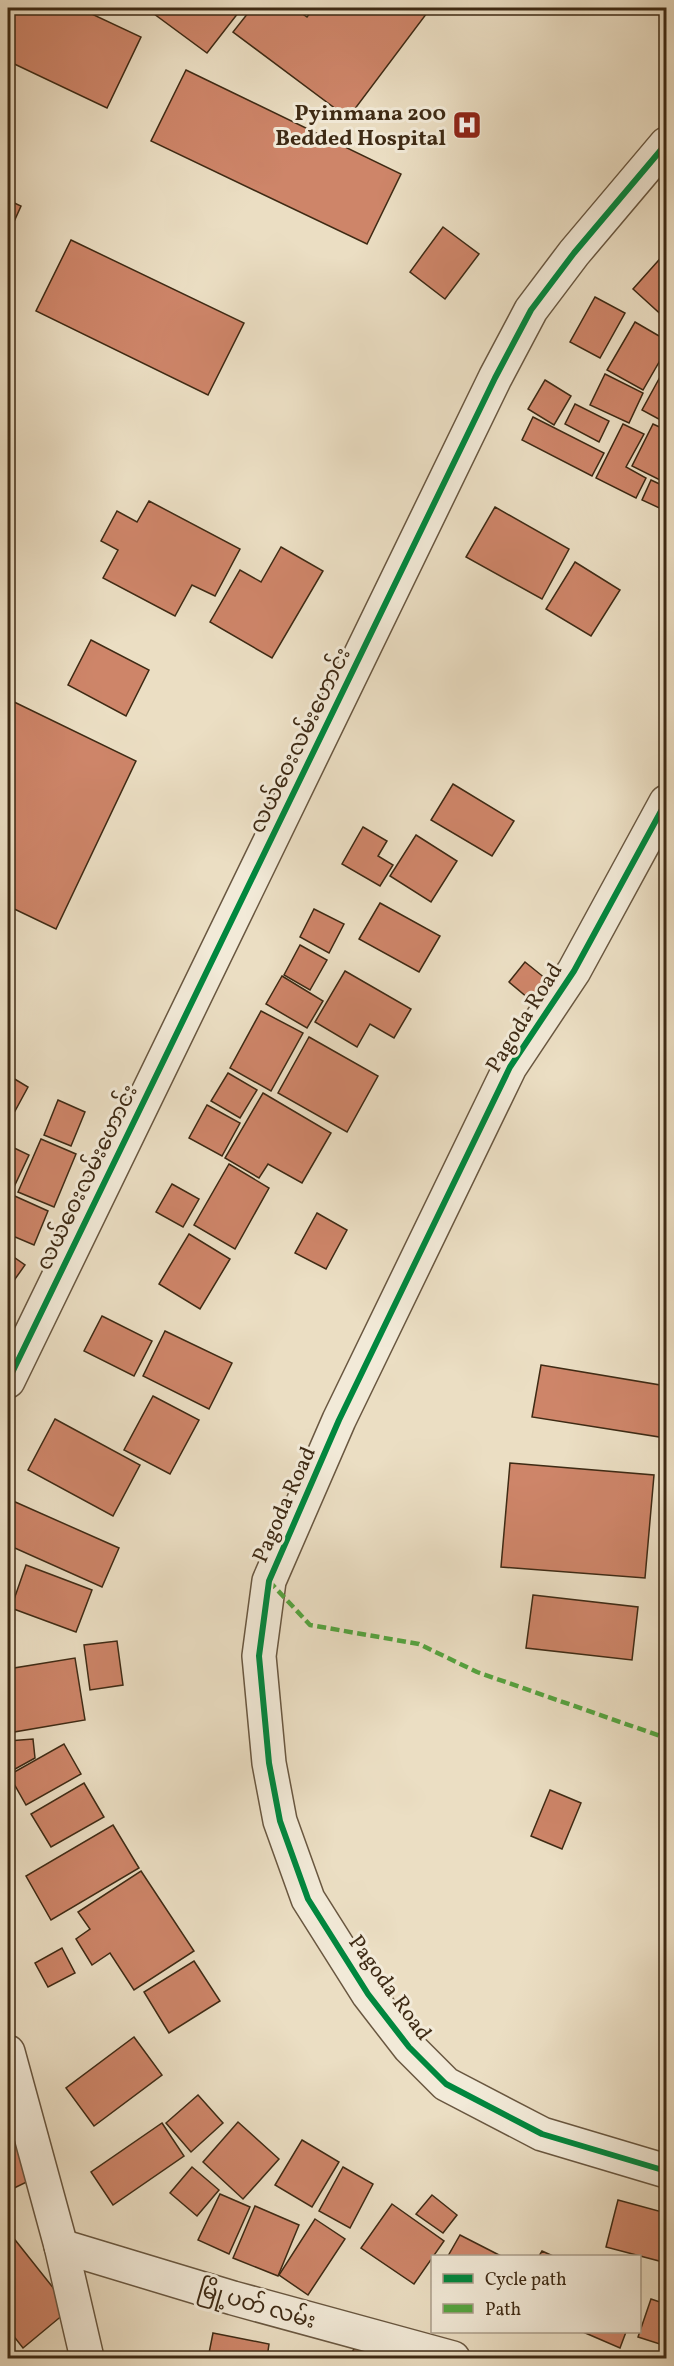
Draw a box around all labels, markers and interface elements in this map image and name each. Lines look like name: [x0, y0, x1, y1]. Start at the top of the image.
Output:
place label: Pyinmana 200 Bedded Hospital: [275, 99, 446, 155]
hospital icon: Pyinmana 200 Bedded Hospital: [451, 109, 483, 141]
street label: လယ်ဝေးလမ်းဟောင်း: [241, 642, 360, 839]
street label: Pagoda Road: [479, 957, 571, 1079]
street label: လယ်ဝေးလမ်းဟောင်း: [28, 1079, 147, 1276]
street label: Pagoda Road: [246, 1442, 325, 1568]
street label: Pagoda Road: [340, 1929, 438, 2048]
legend: [431, 2255, 641, 2333]
text: Cycle path: [485, 2268, 567, 2293]
street label: မြို့ပတ် လမ်း: [194, 2273, 320, 2338]
text: Path: [485, 2298, 521, 2323]

